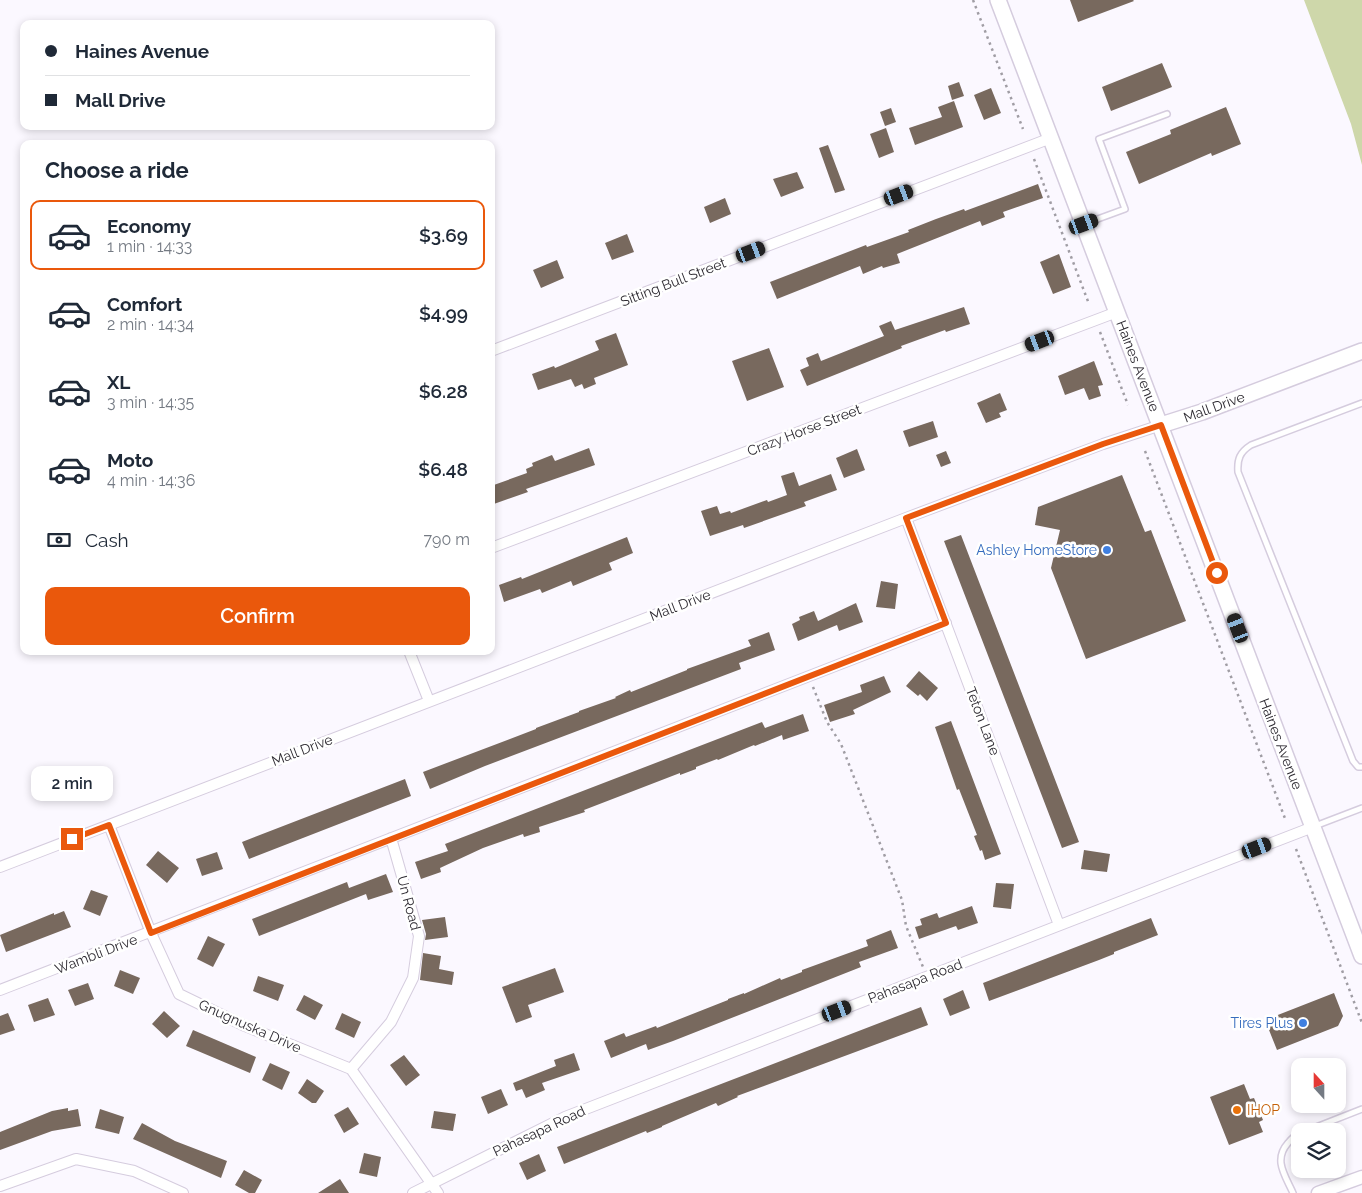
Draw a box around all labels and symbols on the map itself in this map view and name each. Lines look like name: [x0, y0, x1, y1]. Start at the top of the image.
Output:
car: [882, 183, 915, 207]
car: [1067, 212, 1100, 236]
car: [734, 240, 767, 264]
street label: Sitting Bull Street: [618, 254, 728, 309]
street label: Haines Avenue: [1113, 318, 1163, 414]
car: [1023, 329, 1056, 353]
street label: Mall Drive: [1181, 389, 1247, 425]
street label: Crazy Horse Street: [745, 401, 863, 459]
place label: Ashley HomeStore: [976, 542, 1097, 558]
marker: Ashley HomeStore: [1101, 544, 1113, 556]
route start: [1206, 562, 1228, 584]
street label: Mall Drive: [647, 586, 713, 624]
car: [1225, 611, 1250, 645]
street label: Teton Lane: [963, 685, 1003, 757]
street label: Haines Avenue: [1256, 696, 1306, 792]
street label: Mall Drive: [269, 731, 335, 769]
callout: 2 min: [31, 766, 113, 802]
route end: [61, 828, 83, 850]
car: [1240, 836, 1273, 860]
street label: Un Road: [394, 874, 424, 932]
street label: Wambli Drive: [53, 931, 139, 977]
street label: Pahasapa Road: [866, 956, 964, 1006]
street label: Gnugnuska Drive: [196, 996, 304, 1056]
car: [820, 999, 853, 1023]
place label: Tires Plus: [1231, 1015, 1293, 1031]
marker: Tires Plus: [1297, 1017, 1309, 1029]
north arrow: [1291, 1058, 1346, 1112]
place label: IHOP: [1247, 1102, 1280, 1118]
street label: Pahasapa Road: [490, 1103, 588, 1159]
marker: IHOP: [1231, 1104, 1243, 1116]

